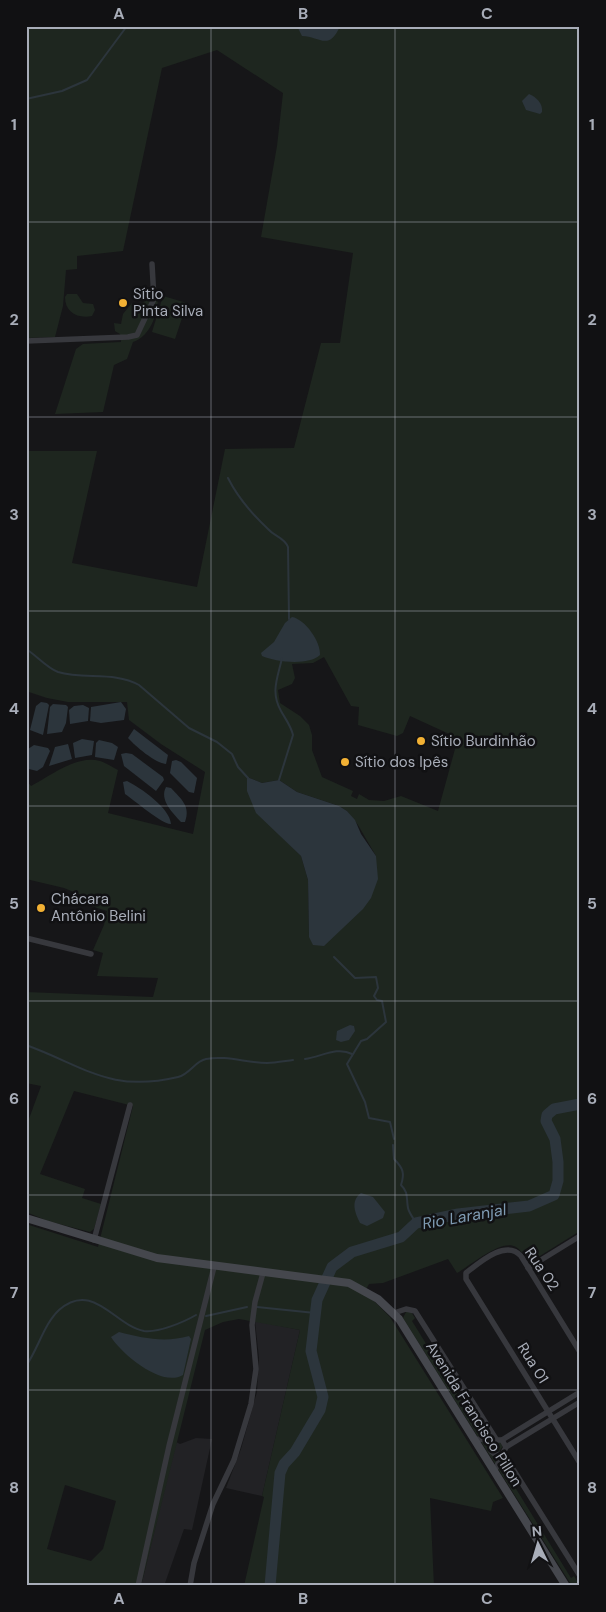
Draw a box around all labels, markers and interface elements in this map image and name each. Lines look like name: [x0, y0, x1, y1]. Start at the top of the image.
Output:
text: A: [113, 3, 125, 24]
text: B: [298, 3, 308, 24]
text: C: [481, 3, 493, 24]
text: 1: [11, 114, 17, 135]
text: 1: [589, 114, 595, 135]
place label: Sítio Pinta Silva: [133, 284, 203, 321]
marker: Sítio Pinta Silva: [117, 297, 129, 309]
text: 2: [9, 309, 19, 330]
text: 2: [587, 309, 597, 330]
text: 3: [9, 504, 19, 525]
text: 3: [587, 504, 597, 525]
text: 4: [9, 698, 19, 719]
text: 4: [587, 698, 597, 719]
place label: Sítio Burdinhão: [431, 731, 536, 751]
marker: Sítio Burdinhão: [415, 735, 427, 747]
place label: Sítio dos Ipês: [355, 752, 448, 772]
marker: Sítio dos Ipês: [339, 756, 351, 768]
place label: Chácara Antônio Belini: [51, 889, 146, 926]
text: 5: [9, 893, 19, 914]
text: 5: [587, 893, 597, 914]
marker: Chácara Antônio Belini: [35, 902, 47, 914]
text: 6: [9, 1088, 19, 1109]
text: 6: [587, 1088, 597, 1109]
water label: Rio Laranjal: [420, 1199, 508, 1234]
street label: Rua 02: [520, 1243, 564, 1295]
text: 7: [10, 1282, 19, 1303]
text: 7: [588, 1282, 597, 1303]
street label: Avenida Francisco Pillon: [421, 1338, 527, 1490]
street label: Rua 01: [513, 1339, 553, 1387]
text: 8: [9, 1477, 19, 1498]
text: 8: [587, 1477, 597, 1498]
north arrow: [514, 1520, 564, 1570]
text: N: [531, 1522, 543, 1540]
text: A: [113, 1588, 125, 1609]
text: B: [298, 1588, 308, 1609]
text: C: [481, 1588, 493, 1609]

